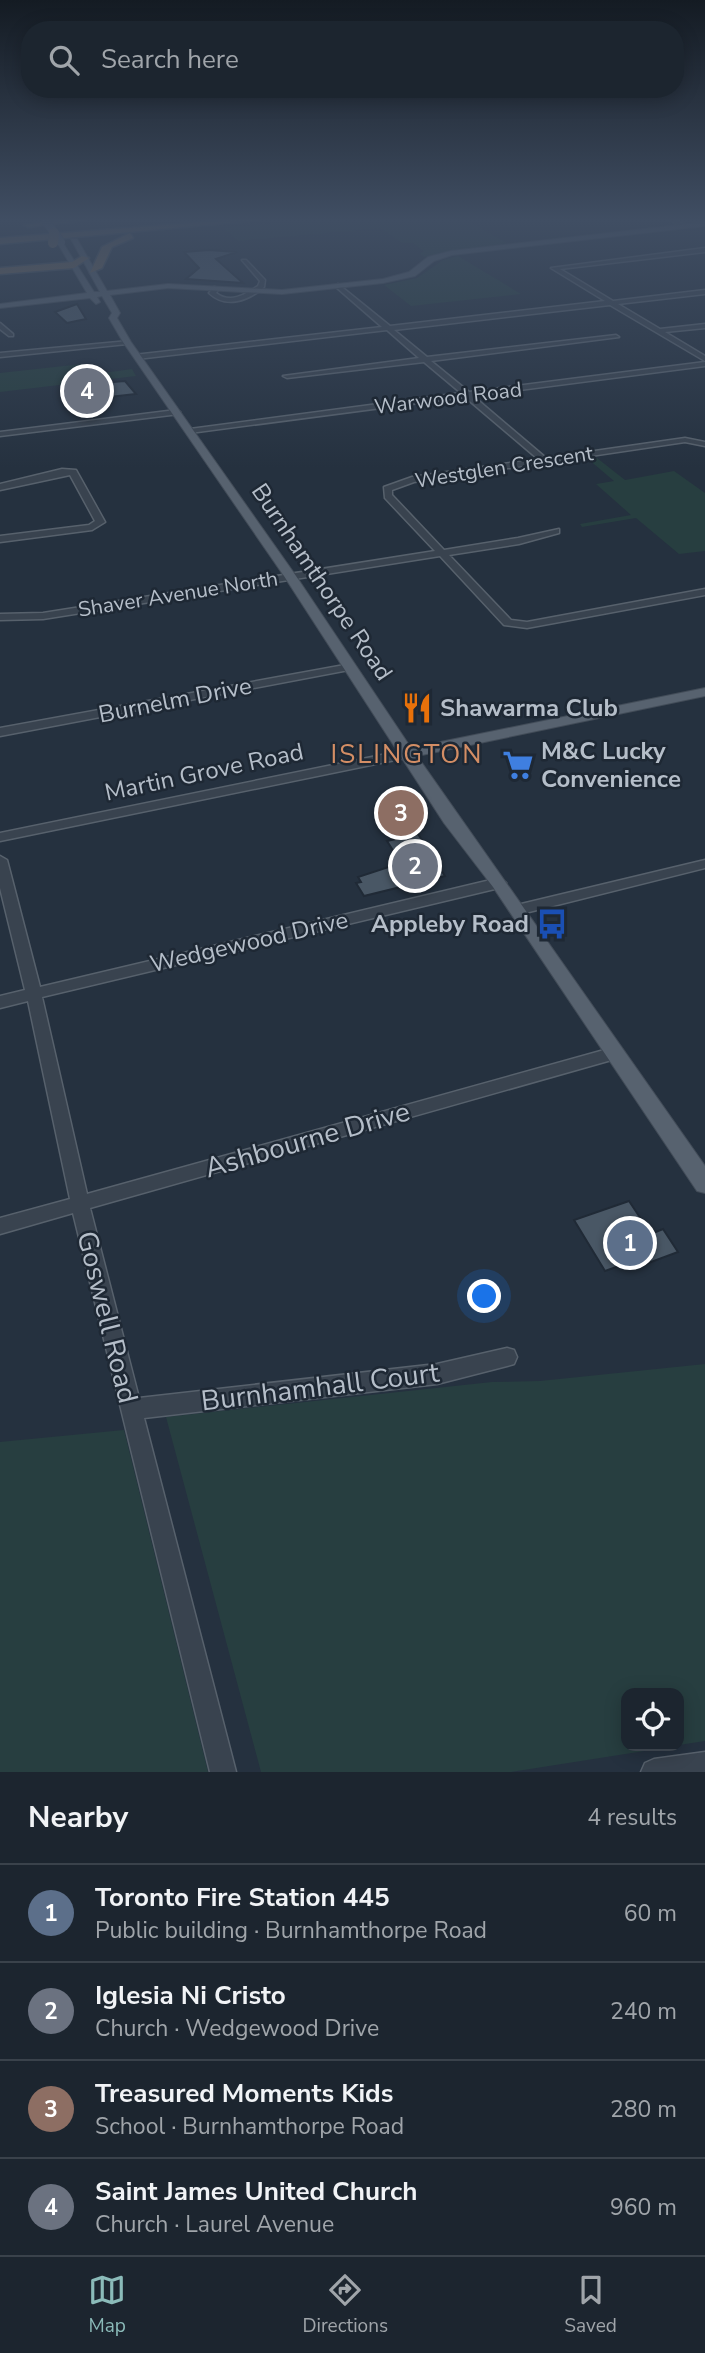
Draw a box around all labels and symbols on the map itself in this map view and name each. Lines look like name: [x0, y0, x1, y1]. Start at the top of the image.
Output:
pin: 4: [64, 365, 110, 417]
street label: Warwood Road: [373, 375, 523, 421]
street label: Westglen Crescent: [413, 439, 596, 495]
street label: Burnhamthorpe Road: [244, 477, 400, 687]
street label: Shaver Avenue North: [76, 564, 280, 624]
street label: Burnelm Drive: [96, 669, 254, 731]
restaurant icon: Shawarma Club: [400, 691, 434, 725]
place label: Shawarma Club: [440, 692, 618, 724]
street label: Martin Grove Road: [102, 735, 306, 809]
place label: M&C Lucky Convenience: [541, 735, 681, 795]
district label: ISLINGTON: [331, 737, 483, 772]
supermarket icon: M&C Lucky Convenience: [501, 748, 535, 782]
pin: 3: [378, 787, 424, 839]
pin: 2: [392, 840, 438, 892]
street label: Wedgewood Drive: [147, 904, 351, 980]
bus stop icon: Appleby Road: [535, 907, 569, 941]
place label: Appleby Road: [371, 908, 529, 940]
street label: Ashbourne Drive: [200, 1093, 414, 1187]
pin: 1: [607, 1217, 653, 1269]
street label: Goswell Road: [67, 1227, 147, 1407]
your location: [467, 1279, 501, 1313]
street label: Burnhamhall Court: [199, 1354, 441, 1420]

